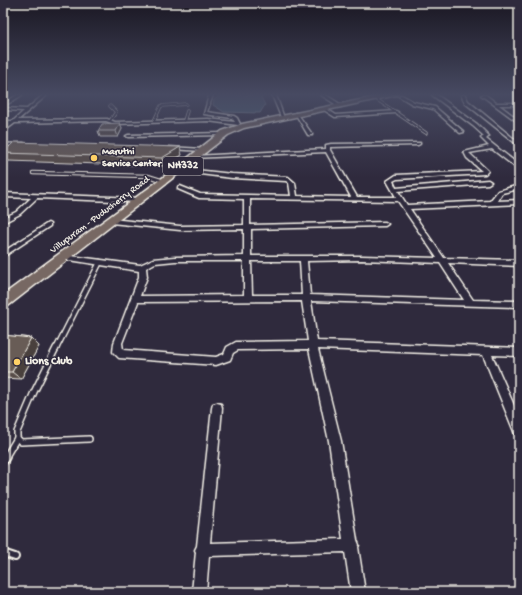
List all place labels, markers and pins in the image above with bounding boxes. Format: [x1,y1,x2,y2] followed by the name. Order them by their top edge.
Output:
[102,146,162,170] place label: Maruthi Service Center
[89,153,99,163] marker: Maruthi Service Center
[25,355,73,369] place label: Lions Club
[12,357,22,367] marker: Lions Club

